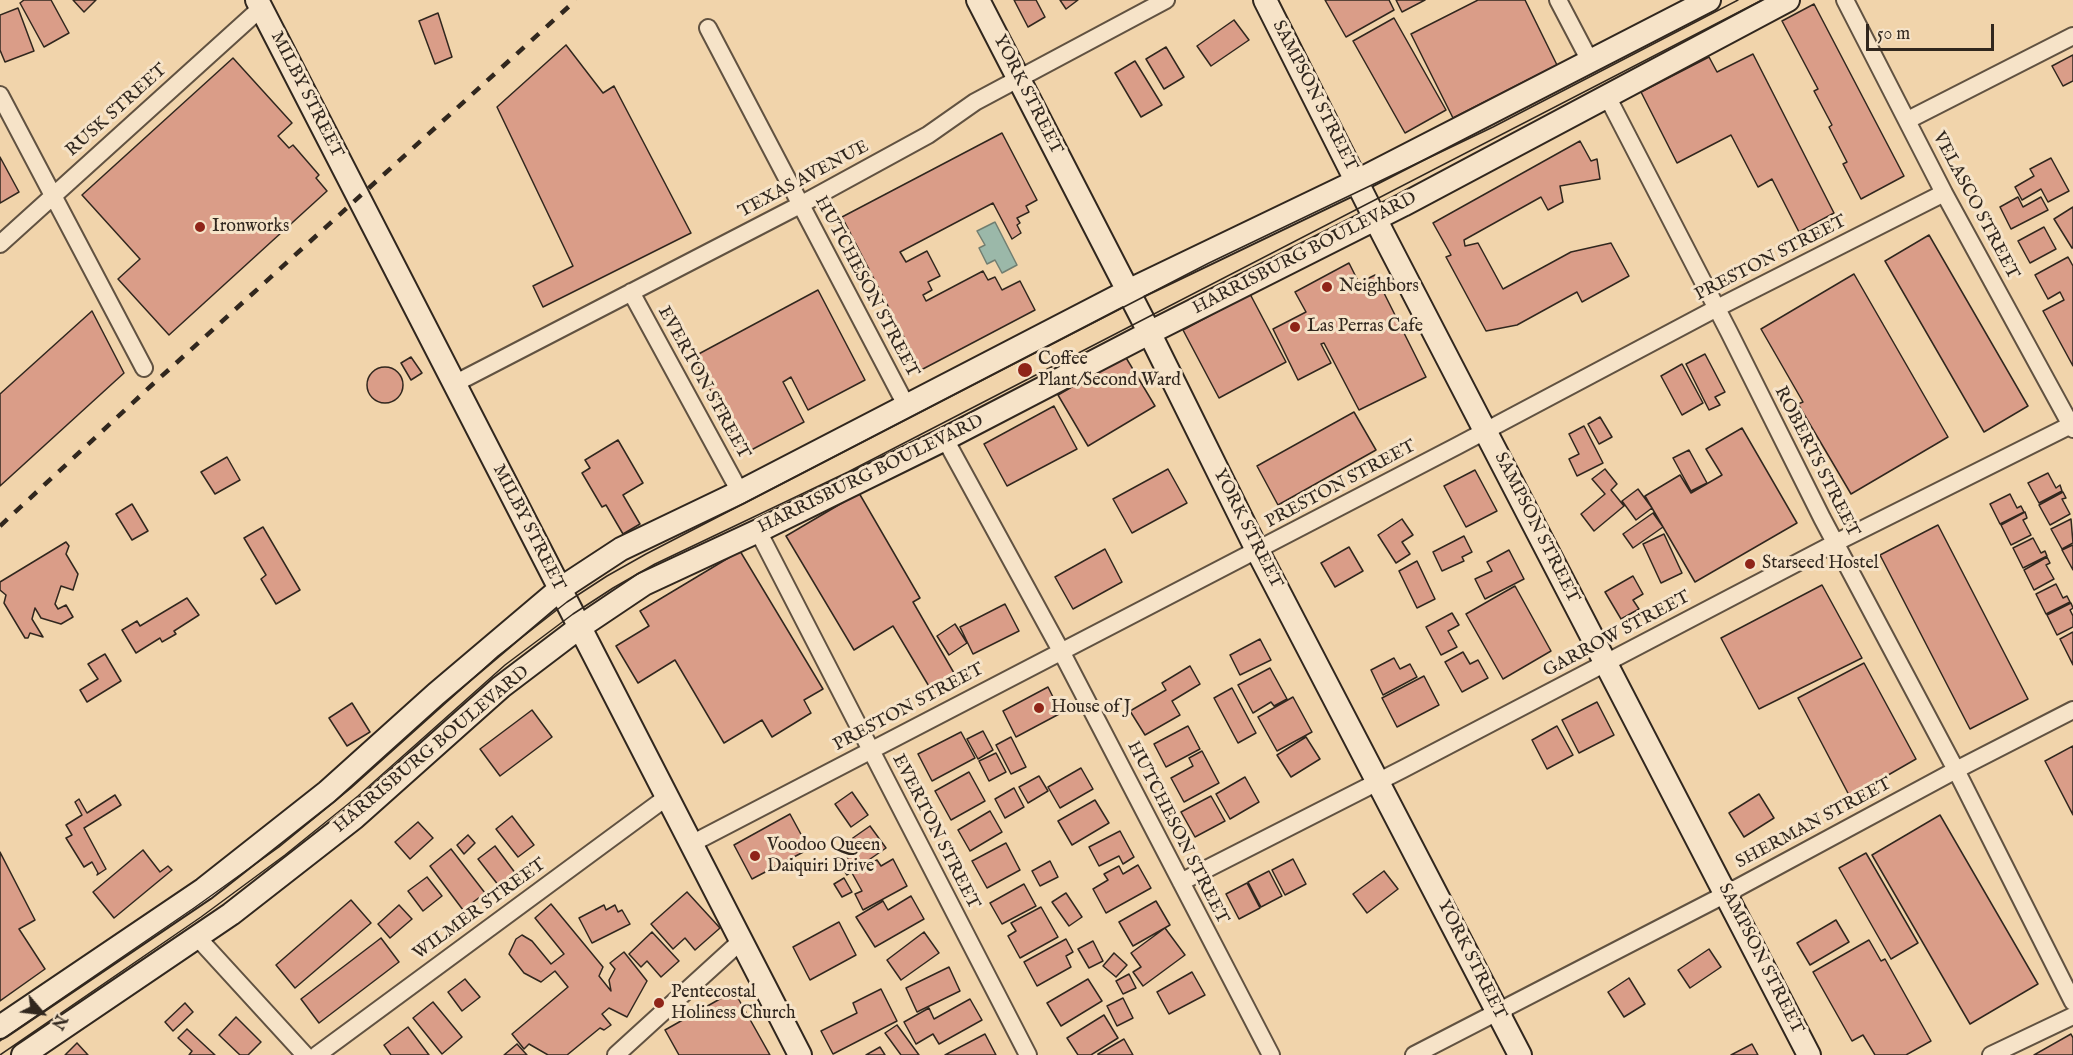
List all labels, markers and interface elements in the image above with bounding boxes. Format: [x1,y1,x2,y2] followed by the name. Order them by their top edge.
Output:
[1869,12,1996,50] scale bar
[1267,17,1361,175] street label: SAMPSON STREET
[1877,23,1910,46] text: 50 m
[265,28,347,162] street label: MILBY STREET
[988,32,1066,158] street label: YORK STREET
[62,60,172,162] street label: RUSK STREET
[1927,128,2023,284] street label: VELASCO STREET
[735,137,873,223] street label: TEXAS AVENUE
[1189,188,1421,320] street label: HARRISBURG BOULEVARD
[809,193,923,381] street label: HUTCHESON STREET
[1692,211,1850,307] street label: PRESTON STREET
[212,216,289,238] place label: Ironworks
[193,220,207,234] marker: Ironworks
[1339,276,1419,298] place label: Neighbors
[1320,280,1334,294] marker: Neighbors
[652,303,754,463] street label: EVERTON STREET
[1307,316,1423,338] place label: Las Perras Cafe
[1288,320,1302,334] marker: Las Perras Cafe
[1038,349,1181,392] place label: Coffee Plant/Second Ward
[1016,361,1034,379] marker: Coffee Plant/Second Ward
[1769,383,1863,541] street label: ROBERTS STREET
[755,411,987,539] street label: HARRISBURG BOULEVARD
[1262,436,1420,534] street label: PRESTON STREET
[1489,449,1583,607] street label: SAMPSON STREET
[487,461,569,595] street label: MILBY STREET
[1208,466,1286,592] street label: YORK STREET
[1762,553,1879,575] place label: Starseed Hostel
[1743,557,1757,571] marker: Starseed Hostel
[1540,587,1694,683] street label: GARROW STREET
[830,659,988,757] street label: PRESTON STREET
[330,662,534,838] street label: HARRISBURG BOULEVARD
[1051,697,1131,719] place label: House of J
[1032,701,1046,715] marker: House of J
[1121,738,1233,928] street label: HUTCHESON STREET
[887,751,983,913] street label: EVERTON STREET
[1732,774,1896,874] street label: SHERMAN STREET
[767,835,880,878] place label: Voodoo Queen Daiquiri Drive
[748,849,762,863] marker: Voodoo Queen Daiquiri Drive
[409,855,551,965] street label: WILMER STREET
[1713,880,1807,1038] street label: SAMPSON STREET
[1432,897,1510,1023] street label: YORK STREET
[671,982,796,1024] place label: Pentecostal Holiness Church
[12,983,72,1043] north arrow
[652,996,666,1010] marker: Pentecostal Holiness Church
[46,1011,70,1032] text: N

